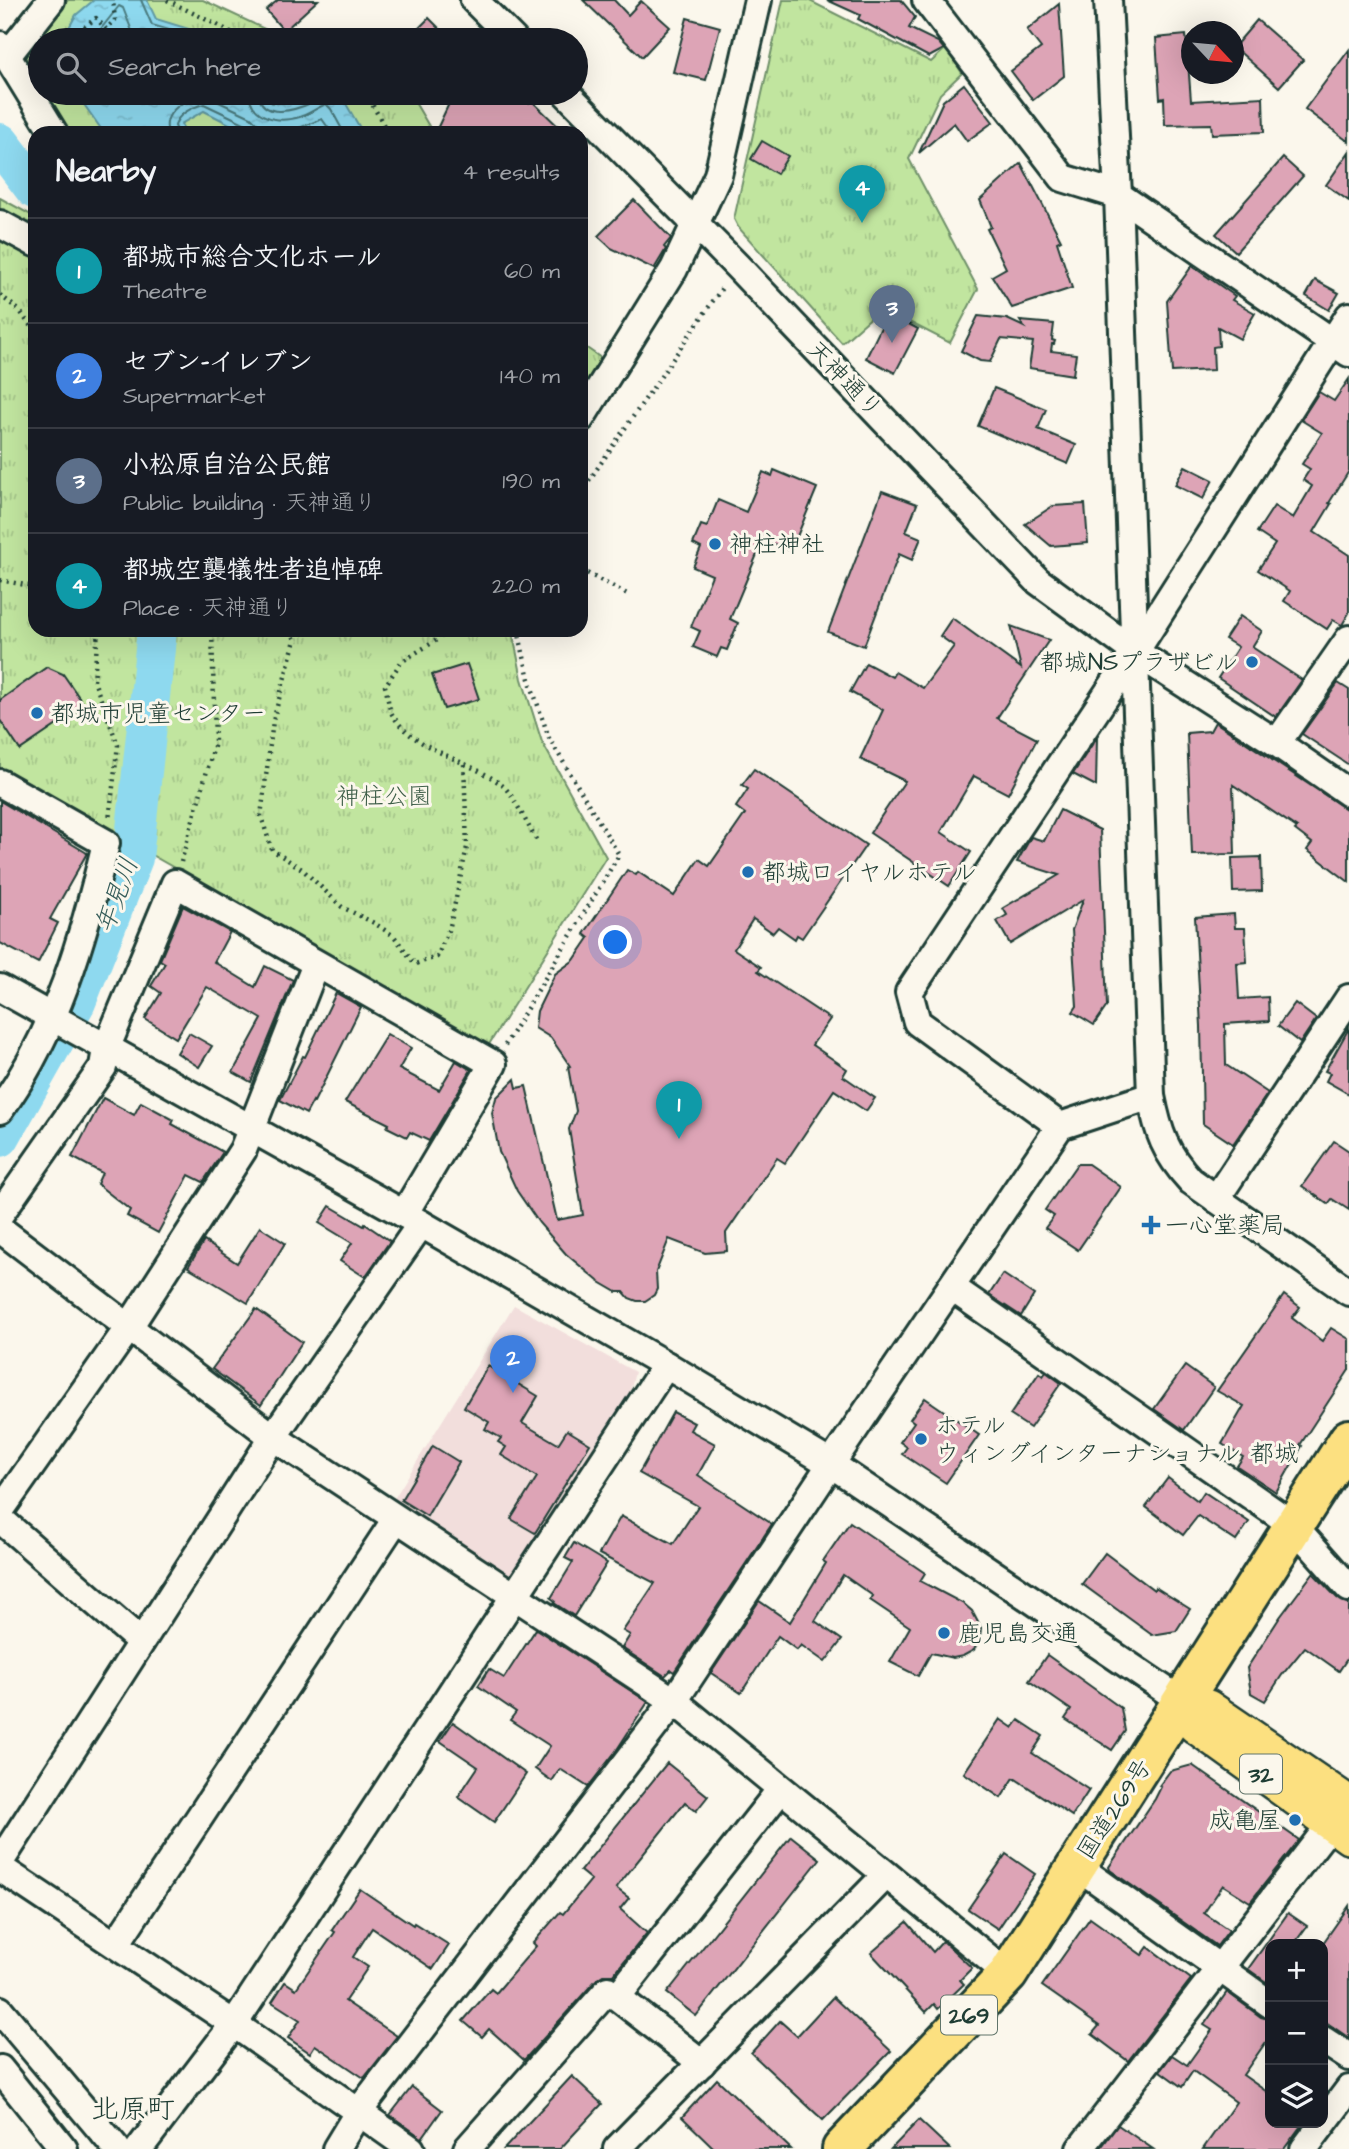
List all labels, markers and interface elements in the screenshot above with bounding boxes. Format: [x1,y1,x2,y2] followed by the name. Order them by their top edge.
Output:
[1181,21,1244,84] north arrow
[28,28,588,105] search box
[52,48,90,86] icon: search
[108,49,261,85] text: Search here
[56,151,156,193] text: Nearby
[462,156,560,188] text: 4 results
[839,165,885,223] pin: 4
[123,239,382,275] text: 都城市総合文化ホール
[78,255,80,287] text: 1
[504,255,560,287] text: 60 m
[123,275,207,307] text: Theatre
[869,285,915,343] pin: 3
[799,333,890,426] street label: 天神通り
[123,344,313,380] text: セブン-イレブン
[72,360,86,392] text: 2
[500,360,560,392] text: 140 m
[123,380,266,412] text: Supermarket
[123,447,331,483] text: 小松原自治公民館
[73,465,85,497] text: 3
[502,465,560,497] text: 190 m
[123,487,377,519] text: Public building · 天神通り
[729,528,825,562] place label: 神柱神社
[707,536,723,552] marker: 神柱神社
[123,552,383,588] text: 都城空襲犠牲者追悼碑
[71,570,87,602] text: 4
[492,570,560,602] text: 220 m
[123,592,294,624] text: Place · 天神通り
[1040,646,1238,680] place label: 都城NSプラザビル
[1244,654,1260,670] marker: 都城NSプラザビル
[51,697,266,731] place label: 都城市児童センター
[29,705,45,721] marker: 都城市児童センター
[336,780,432,814] park label: 神柱公園
[87,853,147,938] water label: 年見川
[762,856,977,890] place label: 都城ロイヤルホテル
[740,864,756,880] marker: 都城ロイヤルホテル
[598,925,632,959] your location
[656,1081,702,1139] pin: 1
[1165,1209,1285,1243] place label: 一心堂薬局
[1143,1217,1159,1233] marker: 一心堂薬局
[490,1335,536,1393] pin: 2
[935,1409,1298,1471] place label: ホテル ウィングインターナショナル 都城
[913,1431,929,1447] marker: ホテル ウィングインターナショナル 都城
[958,1617,1078,1651] place label: 鹿児島交通
[936,1625,952,1641] marker: 鹿児島交通
[1069,1752,1160,1867] street label: 国道269号
[1240,1754,1282,1794] road number: 32
[1209,1804,1281,1838] place label: 成亀屋
[1287,1812,1303,1828] marker: 成亀屋
[1265,1939,1328,2128] map controls
[1265,1939,1328,2002] button: +
[941,1996,997,2034] road number: 269
[1265,2002,1328,2065] button: −
[1265,2065,1328,2128] button: layers
[91,2090,175,2129] district label: 北原町

